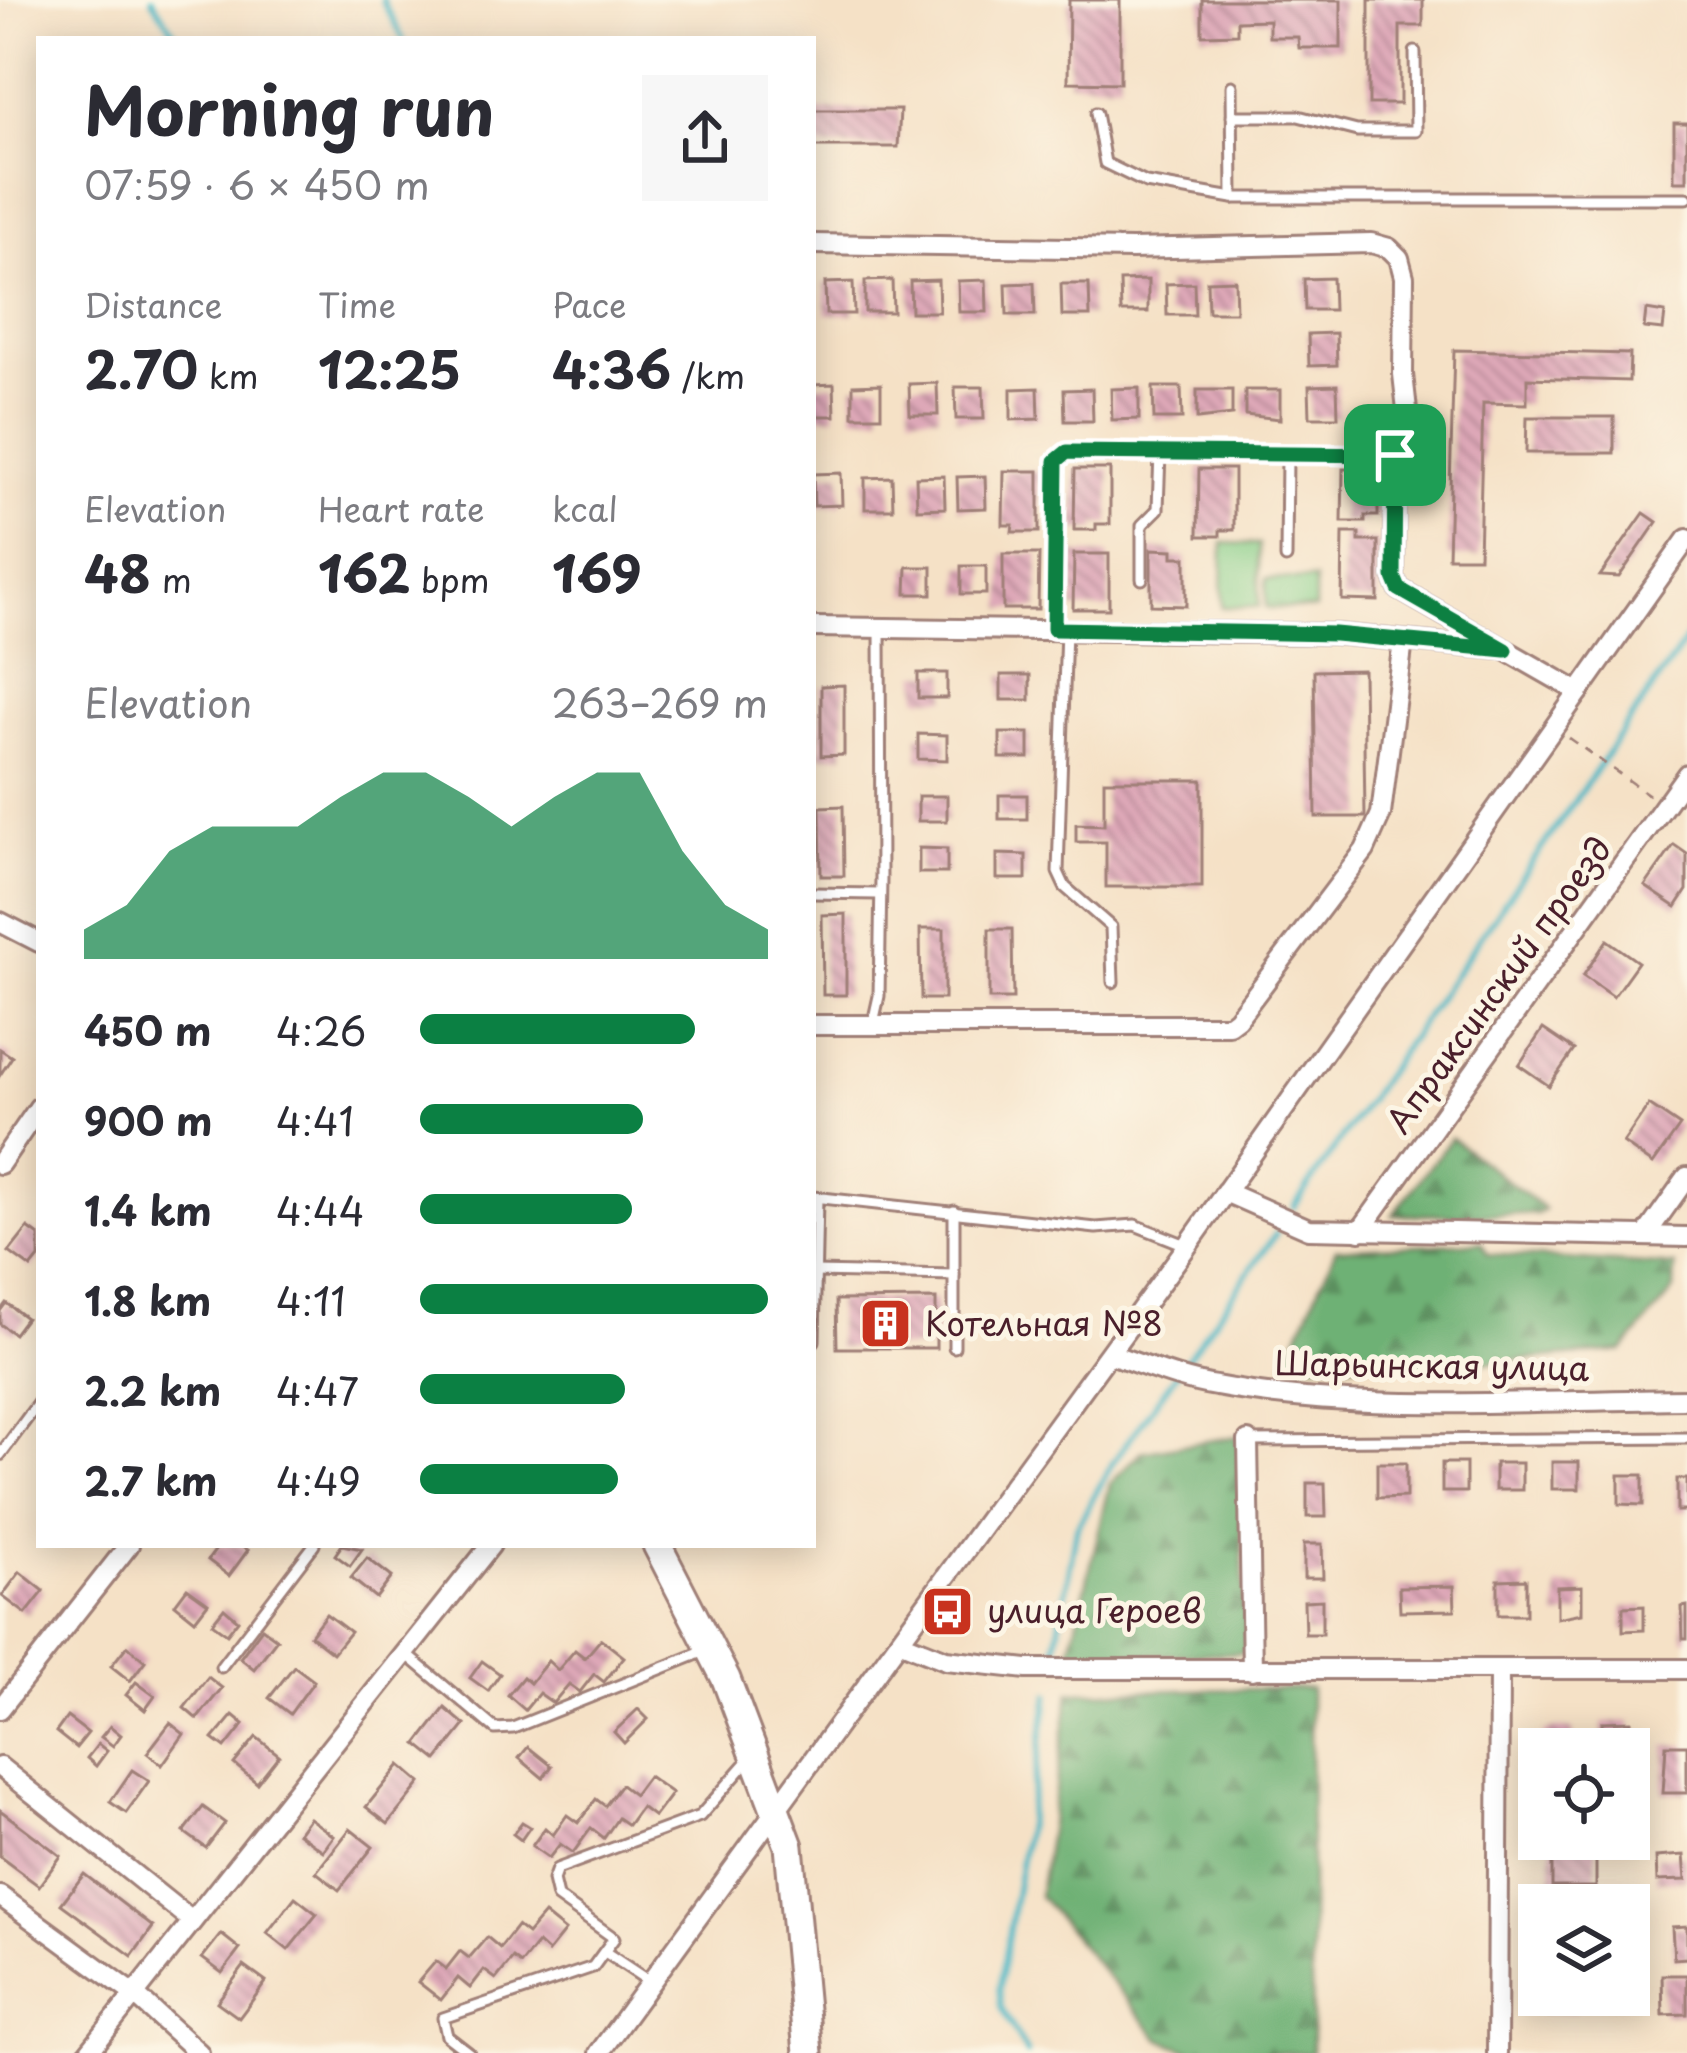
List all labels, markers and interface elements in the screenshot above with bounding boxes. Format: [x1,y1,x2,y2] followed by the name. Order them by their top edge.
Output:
[84,59,494,158] text: Morning run
[642,75,768,201] button: share
[84,154,430,213] text: 07:59 · 6 × 450 m
[84,279,222,329] text: Distance
[318,279,396,329] text: Time
[552,279,626,329] text: Pace
[84,329,198,406] text: 2.70
[318,329,461,406] text: 12:25
[552,329,671,406] text: 4:36
[198,350,258,400] text: km
[671,350,745,400] text: /km
[1344,404,1446,506] pin
[1362,422,1428,488] icon: arrive
[84,483,226,533] text: Elevation
[318,483,485,533] text: Heart rate
[552,483,618,533] text: kcal
[84,533,151,610] text: 48
[318,533,410,610] text: 162
[552,533,642,610] text: 169
[151,554,192,604] text: m
[410,554,490,604] text: bpm
[84,672,252,731] text: Elevation
[551,672,768,731] text: 263–269 m
[1373,825,1622,1142] street label: Апраксинский проезд
[84,1000,211,1059] text: 450 m
[276,1000,366,1059] text: 4:26
[84,1090,213,1149] text: 900 m
[276,1090,354,1149] text: 4:41
[84,1180,212,1239] text: 1.4 km
[276,1180,365,1239] text: 4:44
[84,1270,211,1329] text: 1.8 km
[276,1270,346,1329] text: 4:11
[858,1296,914,1352] building icon: Котельная №8
[925,1297,1163,1347] place label: Котельная №8
[1274,1336,1590,1392] street label: Шарьинская улица
[84,1360,221,1419] text: 2.2 km
[276,1360,359,1419] text: 4:47
[84,1450,217,1509] text: 2.7 km
[276,1450,361,1509] text: 4:49
[920,1583,976,1639] bus stop icon: улица Героев
[987,1584,1202,1634] place label: улица Героев
[1518,1728,1650,2016] map controls
[1518,1728,1650,1860] button: locate
[1518,1884,1650,2016] button: layers

